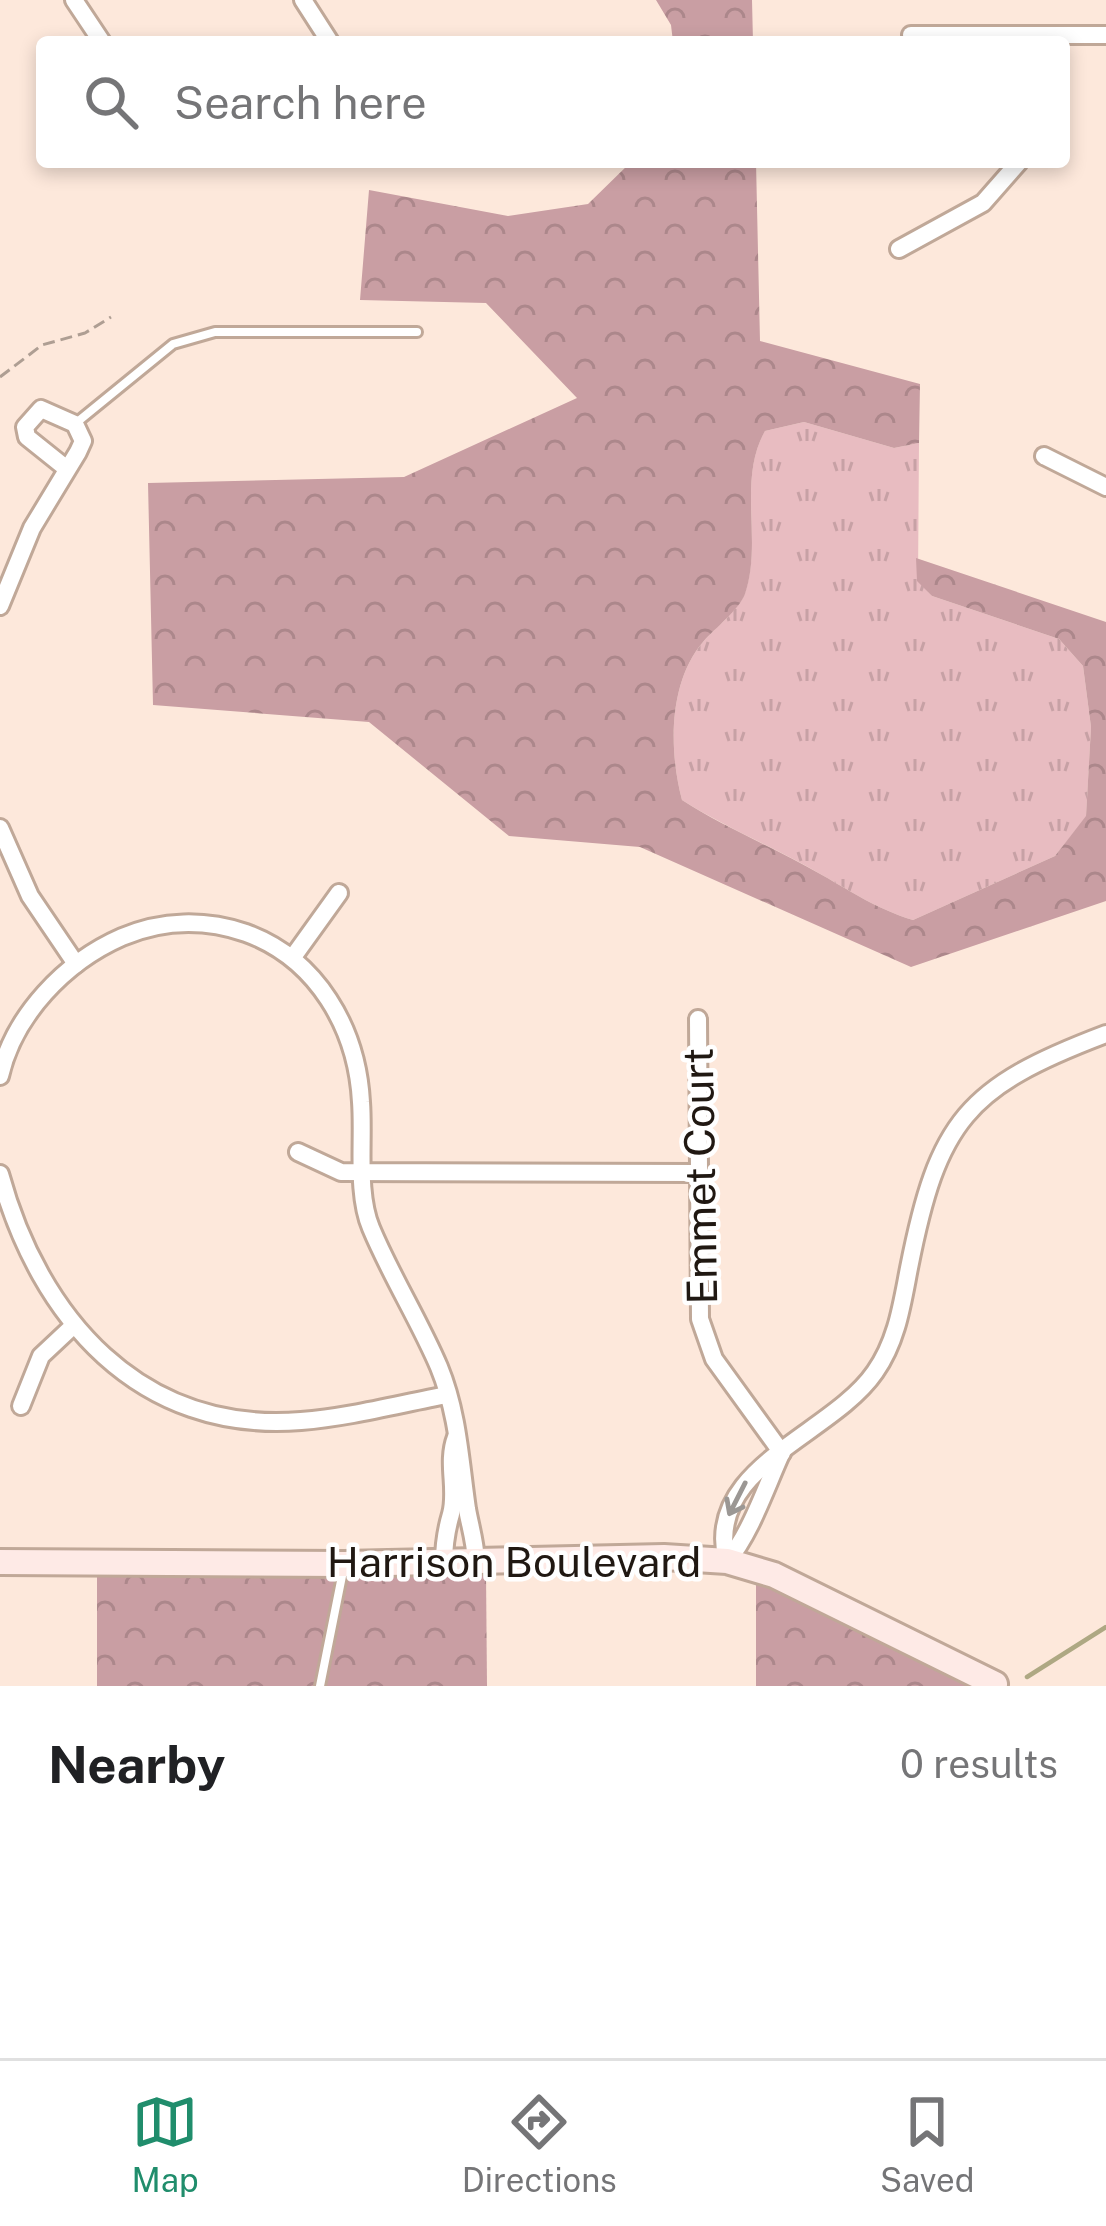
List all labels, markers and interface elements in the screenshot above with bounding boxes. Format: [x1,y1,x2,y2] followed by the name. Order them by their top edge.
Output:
[36,36,1070,168] search box
[78,69,144,135] icon: search
[174,76,427,129] text: Search here
[673,1047,726,1305] street label: Emmet Court
[725,1481,748,1517] one-way arrow
[327,1537,701,1586] street label: Harrison Boulevard
[48,1735,225,1794] text: Nearby
[900,1741,1058,1787] text: 0 results
[132,2089,199,2199] tab: Map
[462,2089,617,2199] tab: Directions
[880,2089,974,2199] tab: Saved

